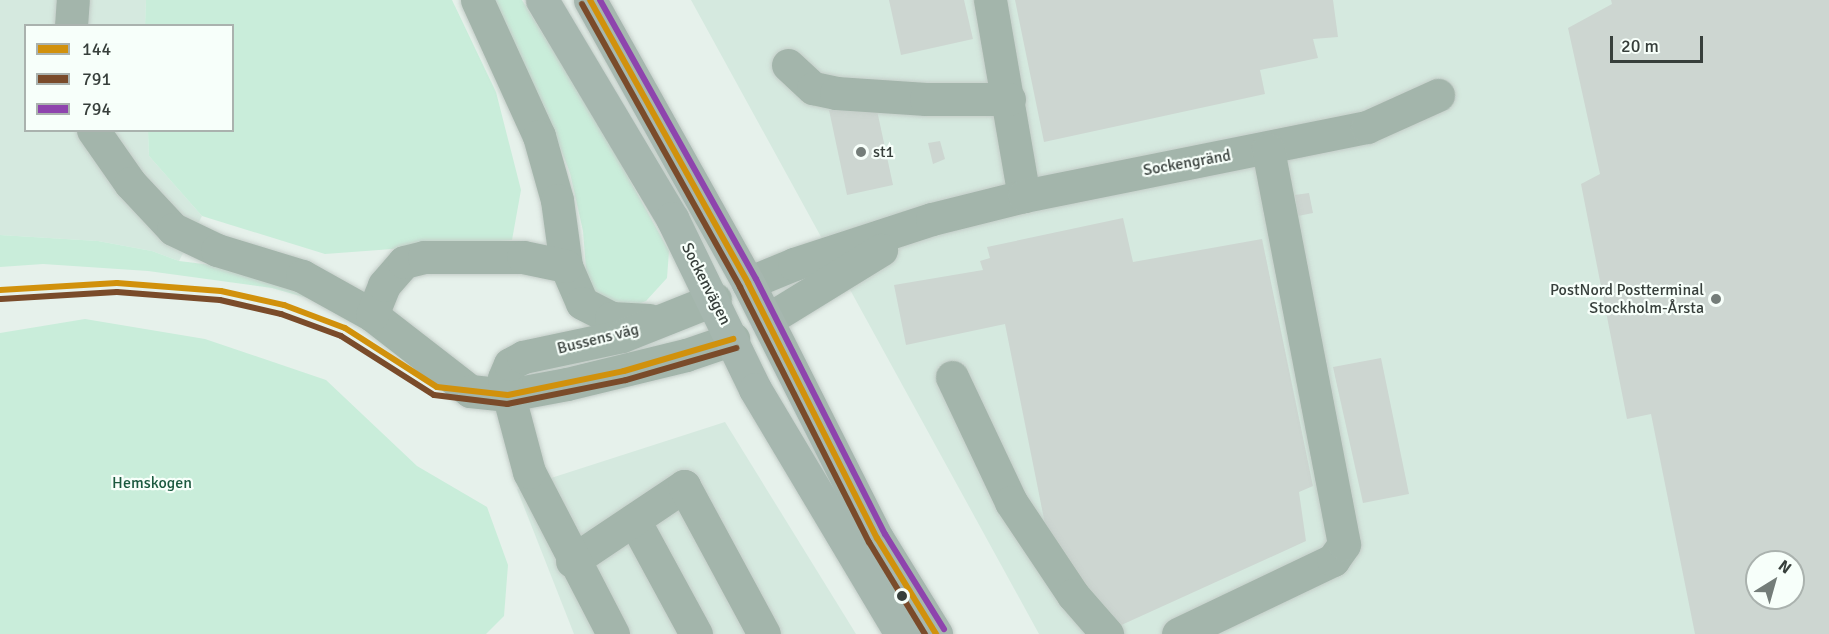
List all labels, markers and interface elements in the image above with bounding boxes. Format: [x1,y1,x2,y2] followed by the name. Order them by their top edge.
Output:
[24,24,234,132] legend
[1613,24,1706,62] scale bar
[1621,35,1659,57] text: 20 m
[82,38,111,60] text: 144
[82,68,111,90] text: 791
[82,98,111,120] text: 794
[873,142,894,162] place label: st1
[854,145,868,159] marker: st1
[1142,146,1232,180] street label: Sockengränd
[677,240,735,328] street label: Sockenvägen
[1550,280,1704,318] place label: PostNord Postterminal Stockholm-Årsta
[1709,292,1723,306] marker: PostNord Postterminal Stockholm-Årsta
[555,320,641,358] street label: Bussens väg
[112,473,192,493] park label: Hemskogen
[1745,550,1805,610] north arrow
[1774,556,1795,579] text: N
[896,590,908,602] unlabelled marker

